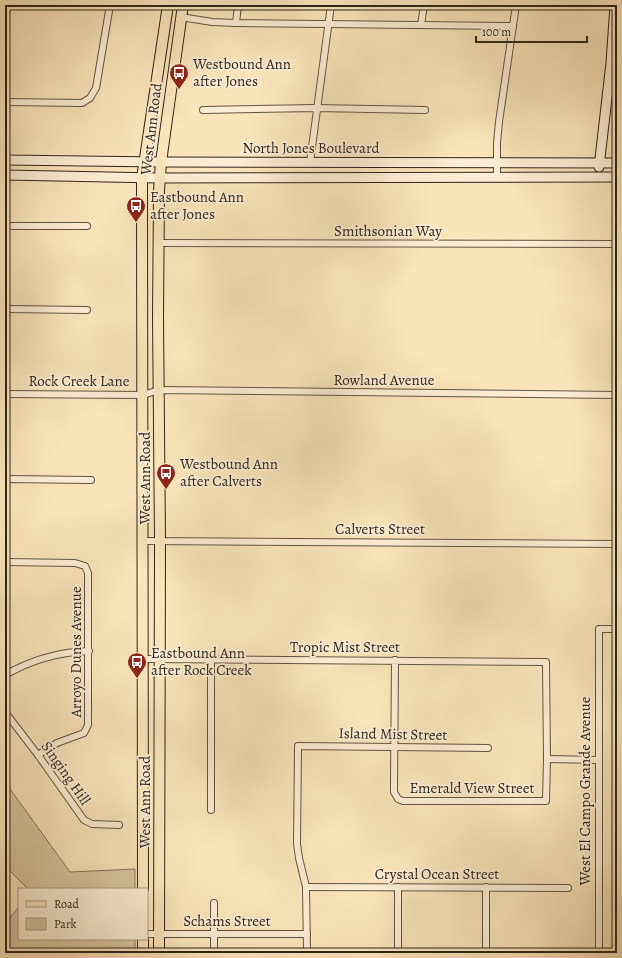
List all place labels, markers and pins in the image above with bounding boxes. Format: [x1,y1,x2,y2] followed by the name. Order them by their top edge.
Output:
[192,54,291,91] place label: Westbound Ann after Jones
[168,62,190,90] bus stop icon: Westbound Ann after Jones
[150,187,244,224] place label: Eastbound Ann after Jones
[125,195,147,223] bus stop icon: Eastbound Ann after Jones
[179,454,278,491] place label: Westbound Ann after Calverts
[155,462,177,490] bus stop icon: Westbound Ann after Calverts
[151,643,252,680] place label: Eastbound Ann after Rock Creek
[126,651,148,679] bus stop icon: Eastbound Ann after Rock Creek

